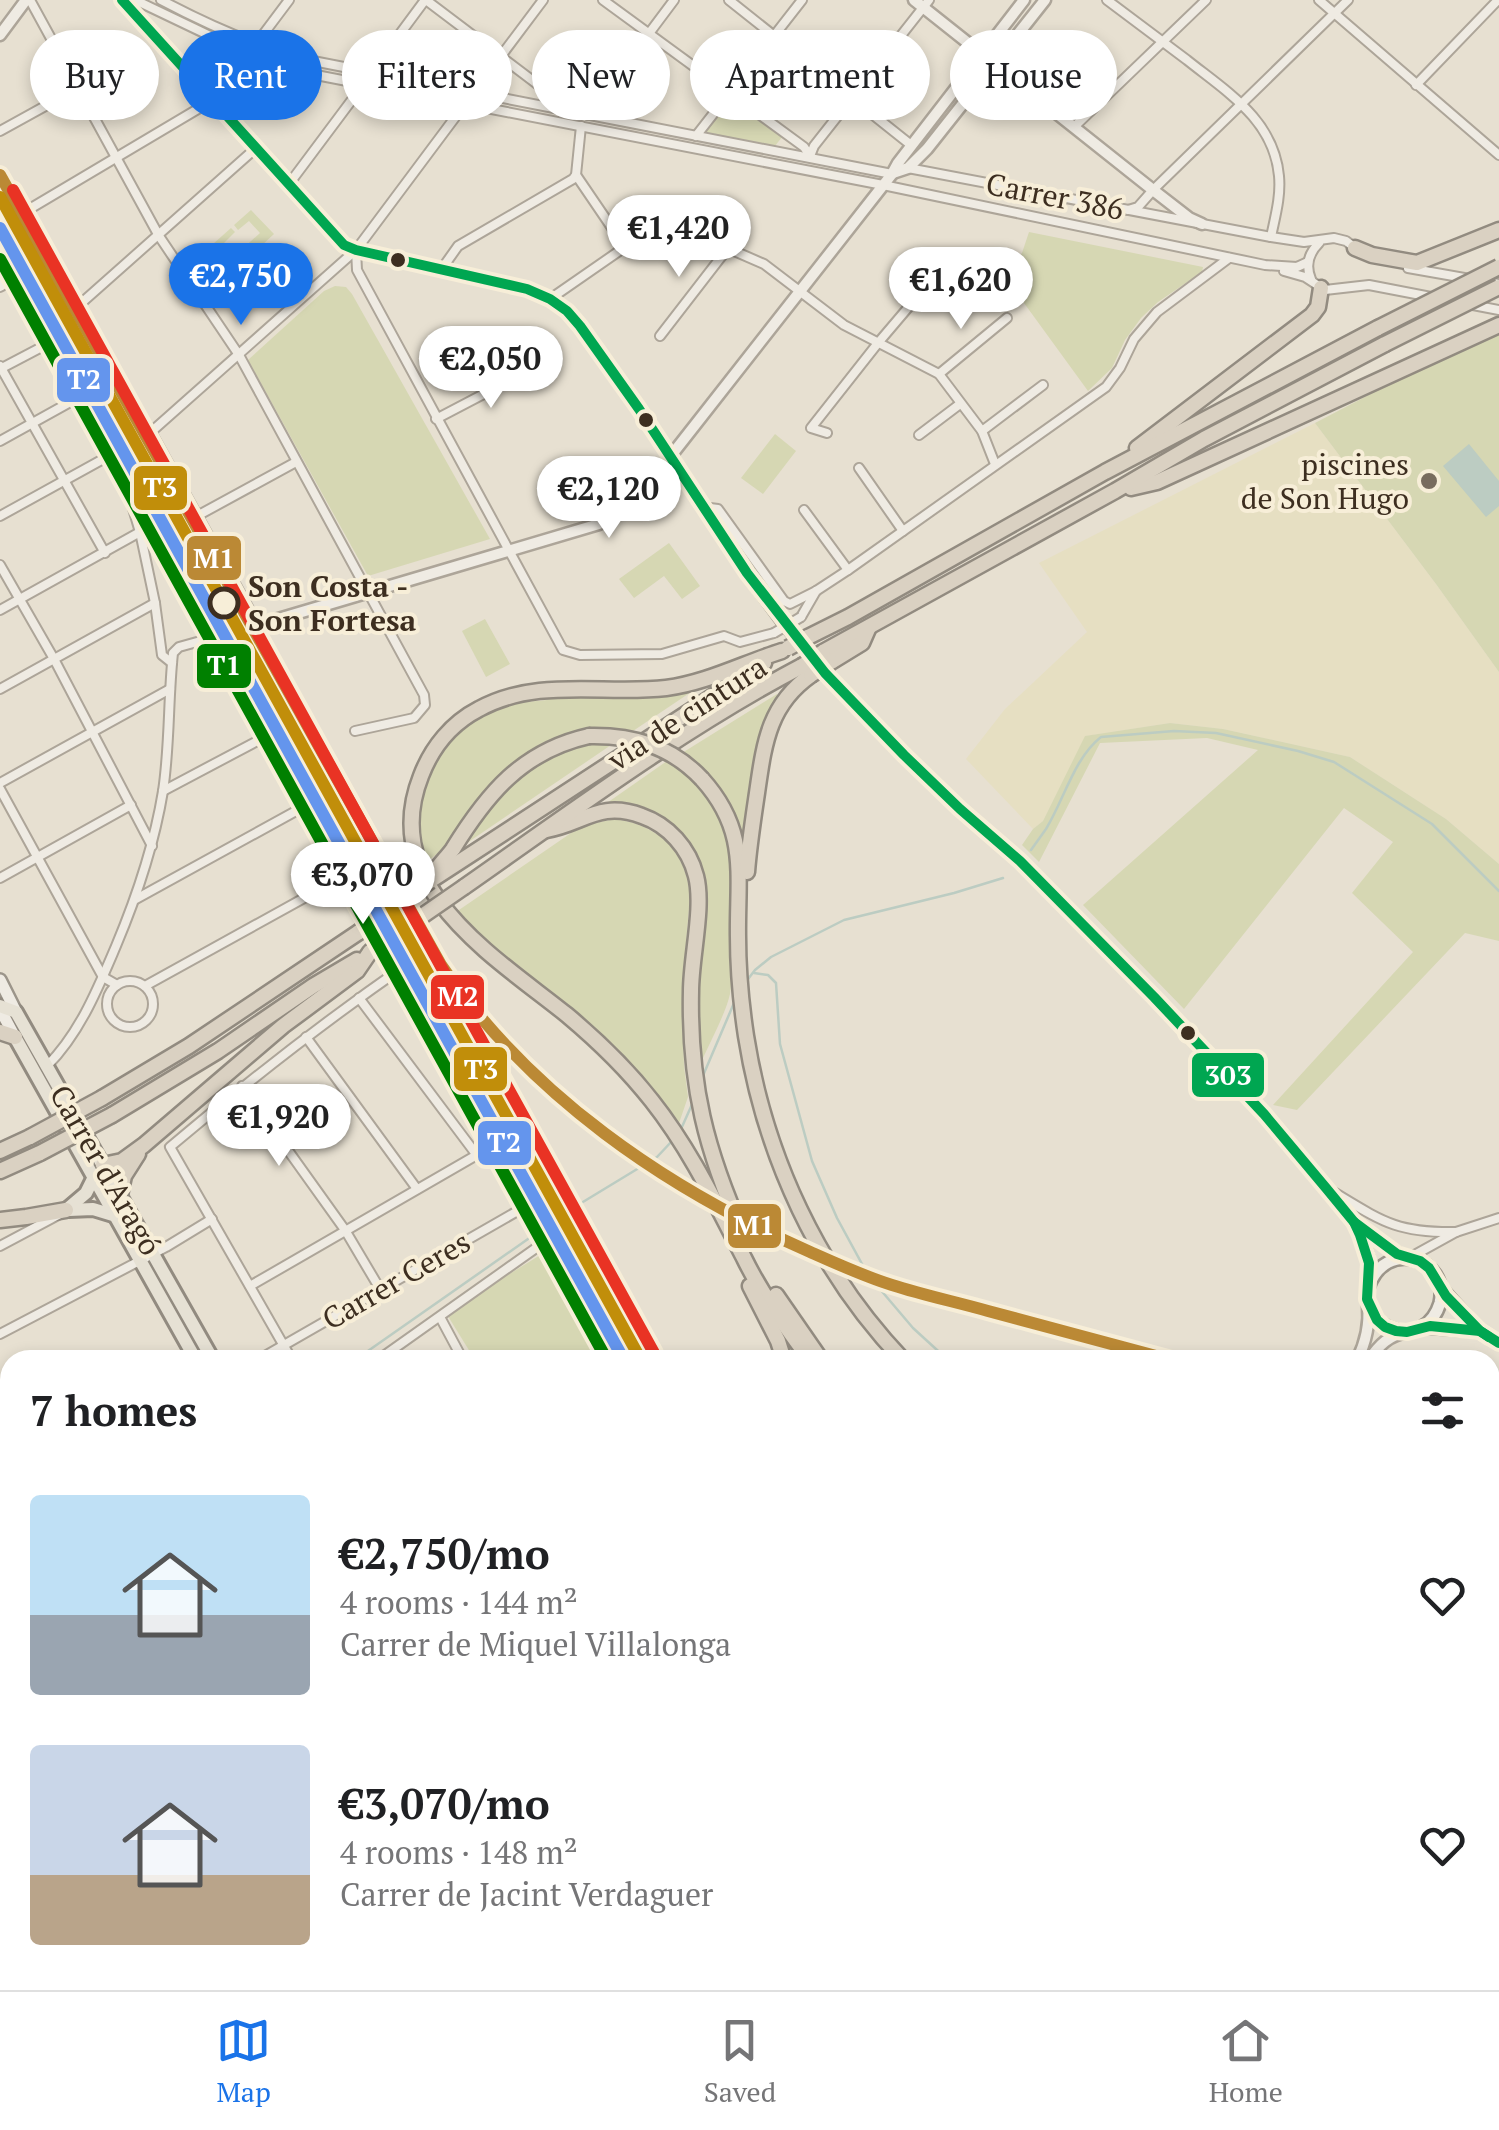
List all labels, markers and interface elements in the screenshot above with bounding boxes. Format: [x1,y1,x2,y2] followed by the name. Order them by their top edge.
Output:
[30,30,159,120] chip: Buy
[179,30,322,120] chip: Rent
[342,30,512,120] chip: Filters
[532,30,670,120] chip: New
[690,30,930,120] chip: Apartment
[950,30,1117,120] chip: House
[983,163,1127,229] street label: Carrer 386
[598,195,760,280] pin: €1,420
[629,206,729,248] text: €1,420
[160,243,322,328] pin: €2,750
[880,247,1042,332] pin: €1,620
[388,250,408,270] unlabelled marker
[191,254,291,296] text: €2,750
[911,258,1011,300] text: €1,620
[410,326,572,411] pin: €2,050
[441,337,541,379] text: €2,050
[55,356,112,404] line badge: T2
[67,360,101,397] text: T2
[636,410,656,430] unlabelled marker
[1241,444,1409,518] place label: piscines de Son Hugo
[528,456,690,541] pin: €2,120
[132,464,189,512] line badge: T3
[559,467,659,509] text: €2,120
[143,468,177,505] text: T3
[1418,470,1440,492] marker: piscines de Son Hugo
[185,534,243,582] line badge: M1
[193,539,235,576] text: M1
[248,566,417,640] place label: Son Costa - Son Fortesa
[209,588,239,618] marker: Son Costa - Son Fortesa
[195,642,253,690] line badge: T1
[207,646,241,683] text: T1
[599,647,774,780] street label: via de cintura
[282,842,444,927] pin: €3,070
[313,853,413,895] text: €3,070
[429,973,486,1021] line badge: M2
[437,977,479,1014] text: M2
[1178,1023,1198,1043] unlabelled marker
[452,1045,509,1093] line badge: T3
[464,1050,498,1087] text: T3
[1190,1051,1266,1099] line badge: 303
[1204,1056,1252,1093] text: 303
[41,1078,171,1262] street label: Carrer d'Aragó
[198,1084,360,1169] pin: €1,920
[229,1095,329,1137] text: €1,920
[476,1119,533,1167] line badge: T2
[487,1123,521,1160] text: T2
[726,1202,783,1250] line badge: M1
[733,1206,775,1243] text: M1
[315,1222,477,1338] street label: Carrer Ceres
[30,1382,197,1438] text: 7 homes
[1415,1383,1470,1438] icon: filters
[340,1525,550,1581] text: €2,750/mo
[110,1535,230,1655] icon: home
[1415,1568,1470,1623] icon: heart
[340,1581,578,1623] text: 4 rooms · 144 m²
[340,1623,731,1665] text: Carrer de Miquel Villalonga
[340,1775,550,1831] text: €3,070/mo
[110,1785,230,1905] icon: home
[1415,1818,1470,1873] icon: heart
[340,1831,578,1873] text: 4 rooms · 148 m²
[340,1873,713,1915] text: Carrer de Jacint Verdaguer
[216,2013,271,2110] tab: Map
[704,2013,776,2110] tab: Saved
[1209,2013,1283,2110] tab: Home

